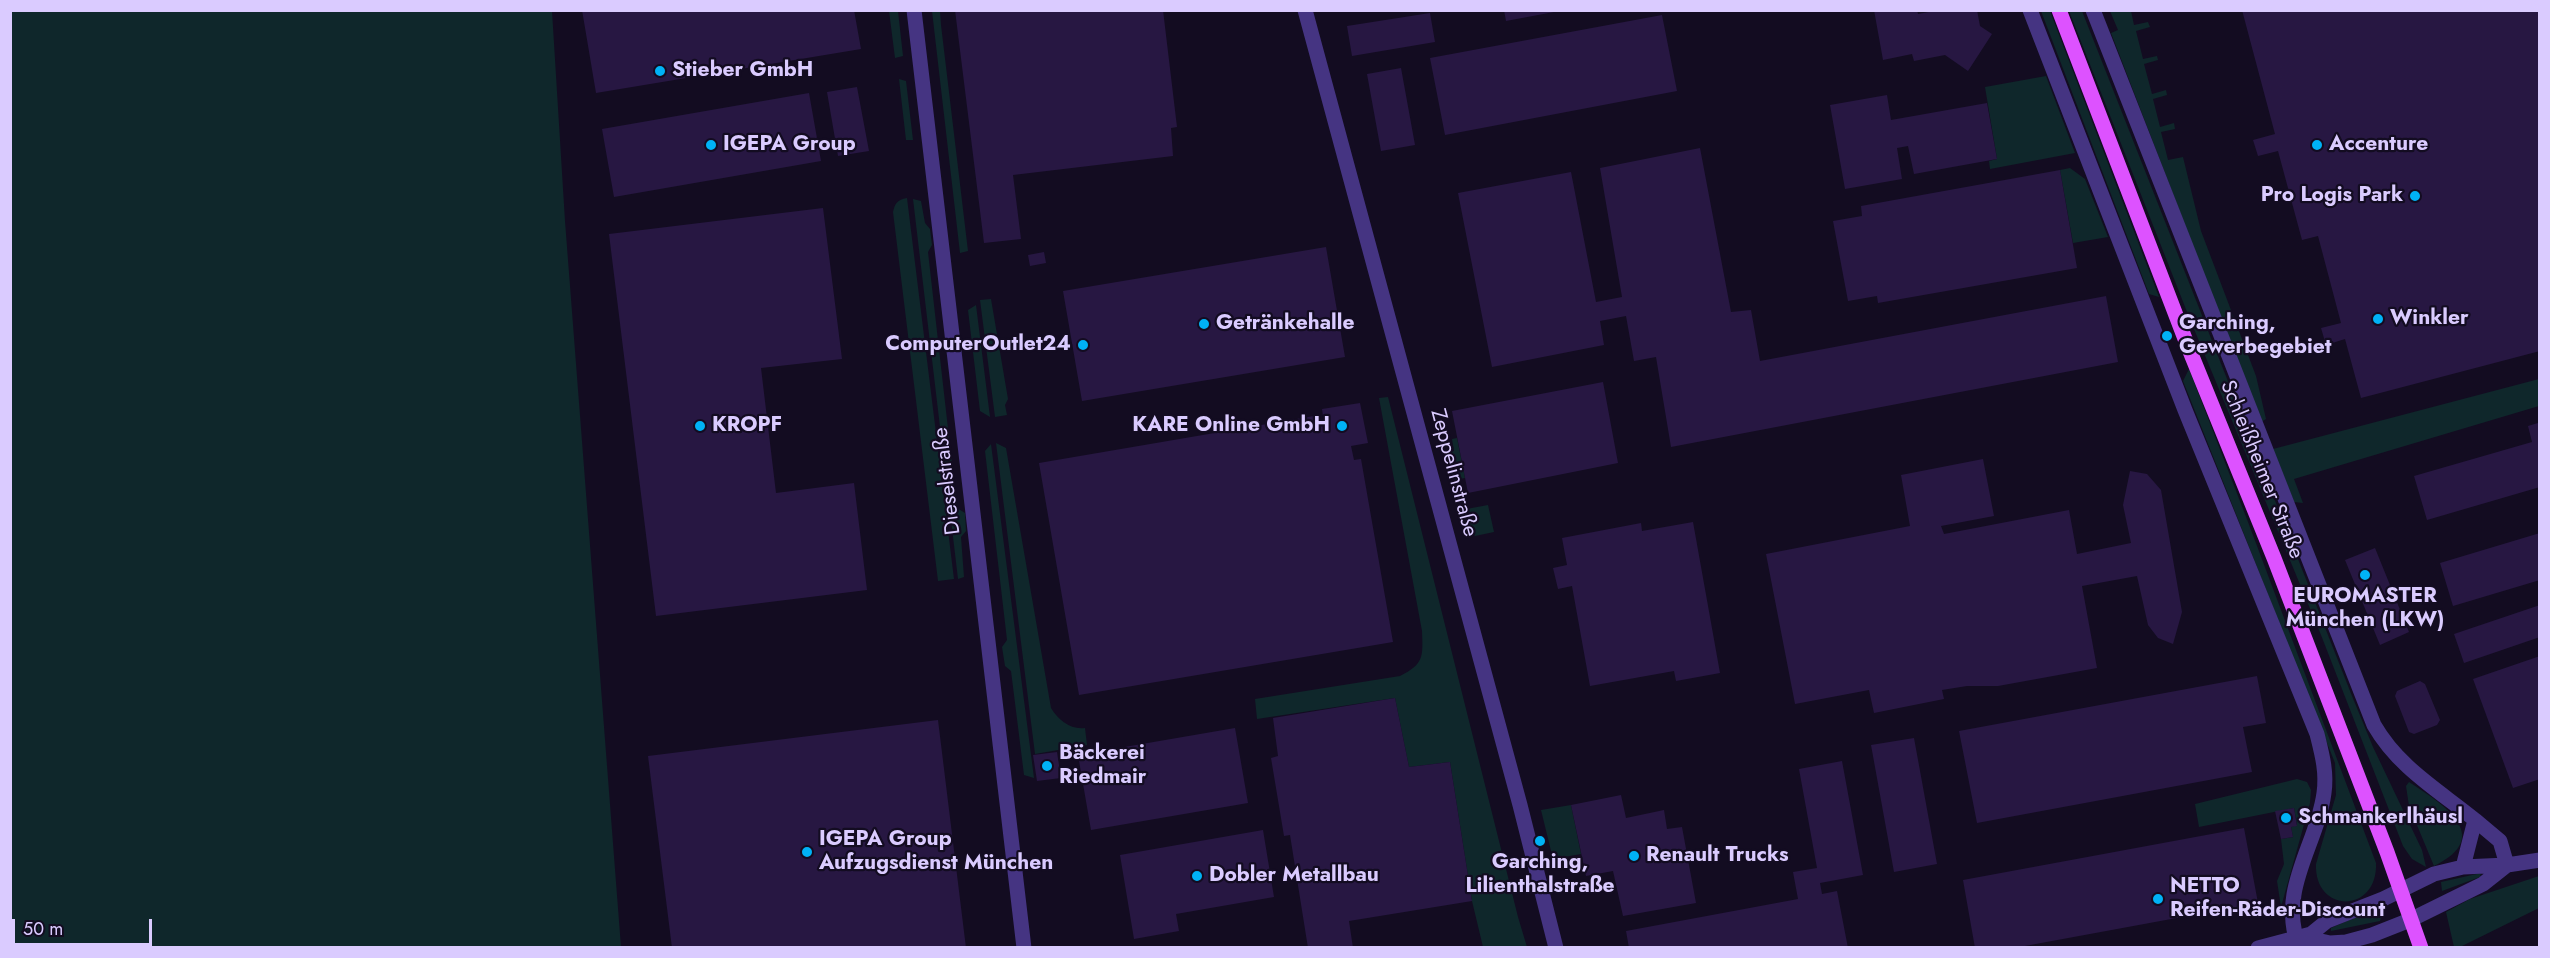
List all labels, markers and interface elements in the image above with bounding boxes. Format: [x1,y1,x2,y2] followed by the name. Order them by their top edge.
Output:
[672,58,813,84] place label: Stieber GmbH
[653,64,667,78] marker: Stieber GmbH
[723,132,856,158] place label: IGEPA Group
[2329,132,2428,158] place label: Accenture
[704,138,718,152] marker: IGEPA Group
[2310,138,2324,152] marker: Accenture
[2261,183,2403,209] place label: Pro Logis Park
[2408,189,2422,203] marker: Pro Logis Park
[2390,306,2469,332] place label: Winkler
[1216,311,1354,337] place label: Getränkehalle
[2179,311,2331,361] place label: Garching, Gewerbegebiet
[2371,312,2385,326] marker: Winkler
[1197,317,1211,331] marker: Getränkehalle
[2160,329,2174,343] marker: Garching, Gewerbegebiet
[885,332,1071,358] place label: ComputerOutlet24
[1076,338,1090,352] marker: ComputerOutlet24
[2214,377,2308,563] street label: Schleißheimer Straße
[1424,406,1482,540] street label: Zeppelinstraße
[712,413,782,439] place label: KROPF
[1132,413,1330,439] place label: KARE Online GmbH
[693,419,707,433] marker: KROPF
[1335,419,1349,433] marker: KARE Online GmbH
[929,426,967,536] street label: Dieselstraße
[2358,568,2372,582] marker: EUROMASTER München (LKW)
[2286,584,2444,634] place label: EUROMASTER München (LKW)
[1059,741,1146,791] place label: Bäckerei Riedmair
[1040,759,1054,773] marker: Bäckerei Riedmair
[2298,805,2463,831] place label: Schmankerlhäusl
[2279,811,2293,825] marker: Schmankerlhäusl
[819,827,1053,877] place label: IGEPA Group Aufzugsdienst München
[1533,834,1547,848] marker: Garching, Lilienthalstraße
[1646,843,1789,869] place label: Renault Trucks
[800,845,814,859] marker: IGEPA Group Aufzugsdienst München
[1627,849,1641,863] marker: Renault Trucks
[1466,850,1614,900] place label: Garching, Lilienthalstraße
[1209,863,1379,889] place label: Dobler Metallbau
[1190,869,1204,883] marker: Dobler Metallbau
[2170,874,2385,924] place label: NETTO Reifen-Räder-Discount
[2151,892,2165,906] marker: NETTO Reifen-Räder-Discount
[15,907,154,945] scale bar
[23,916,63,942] text: 50 m

